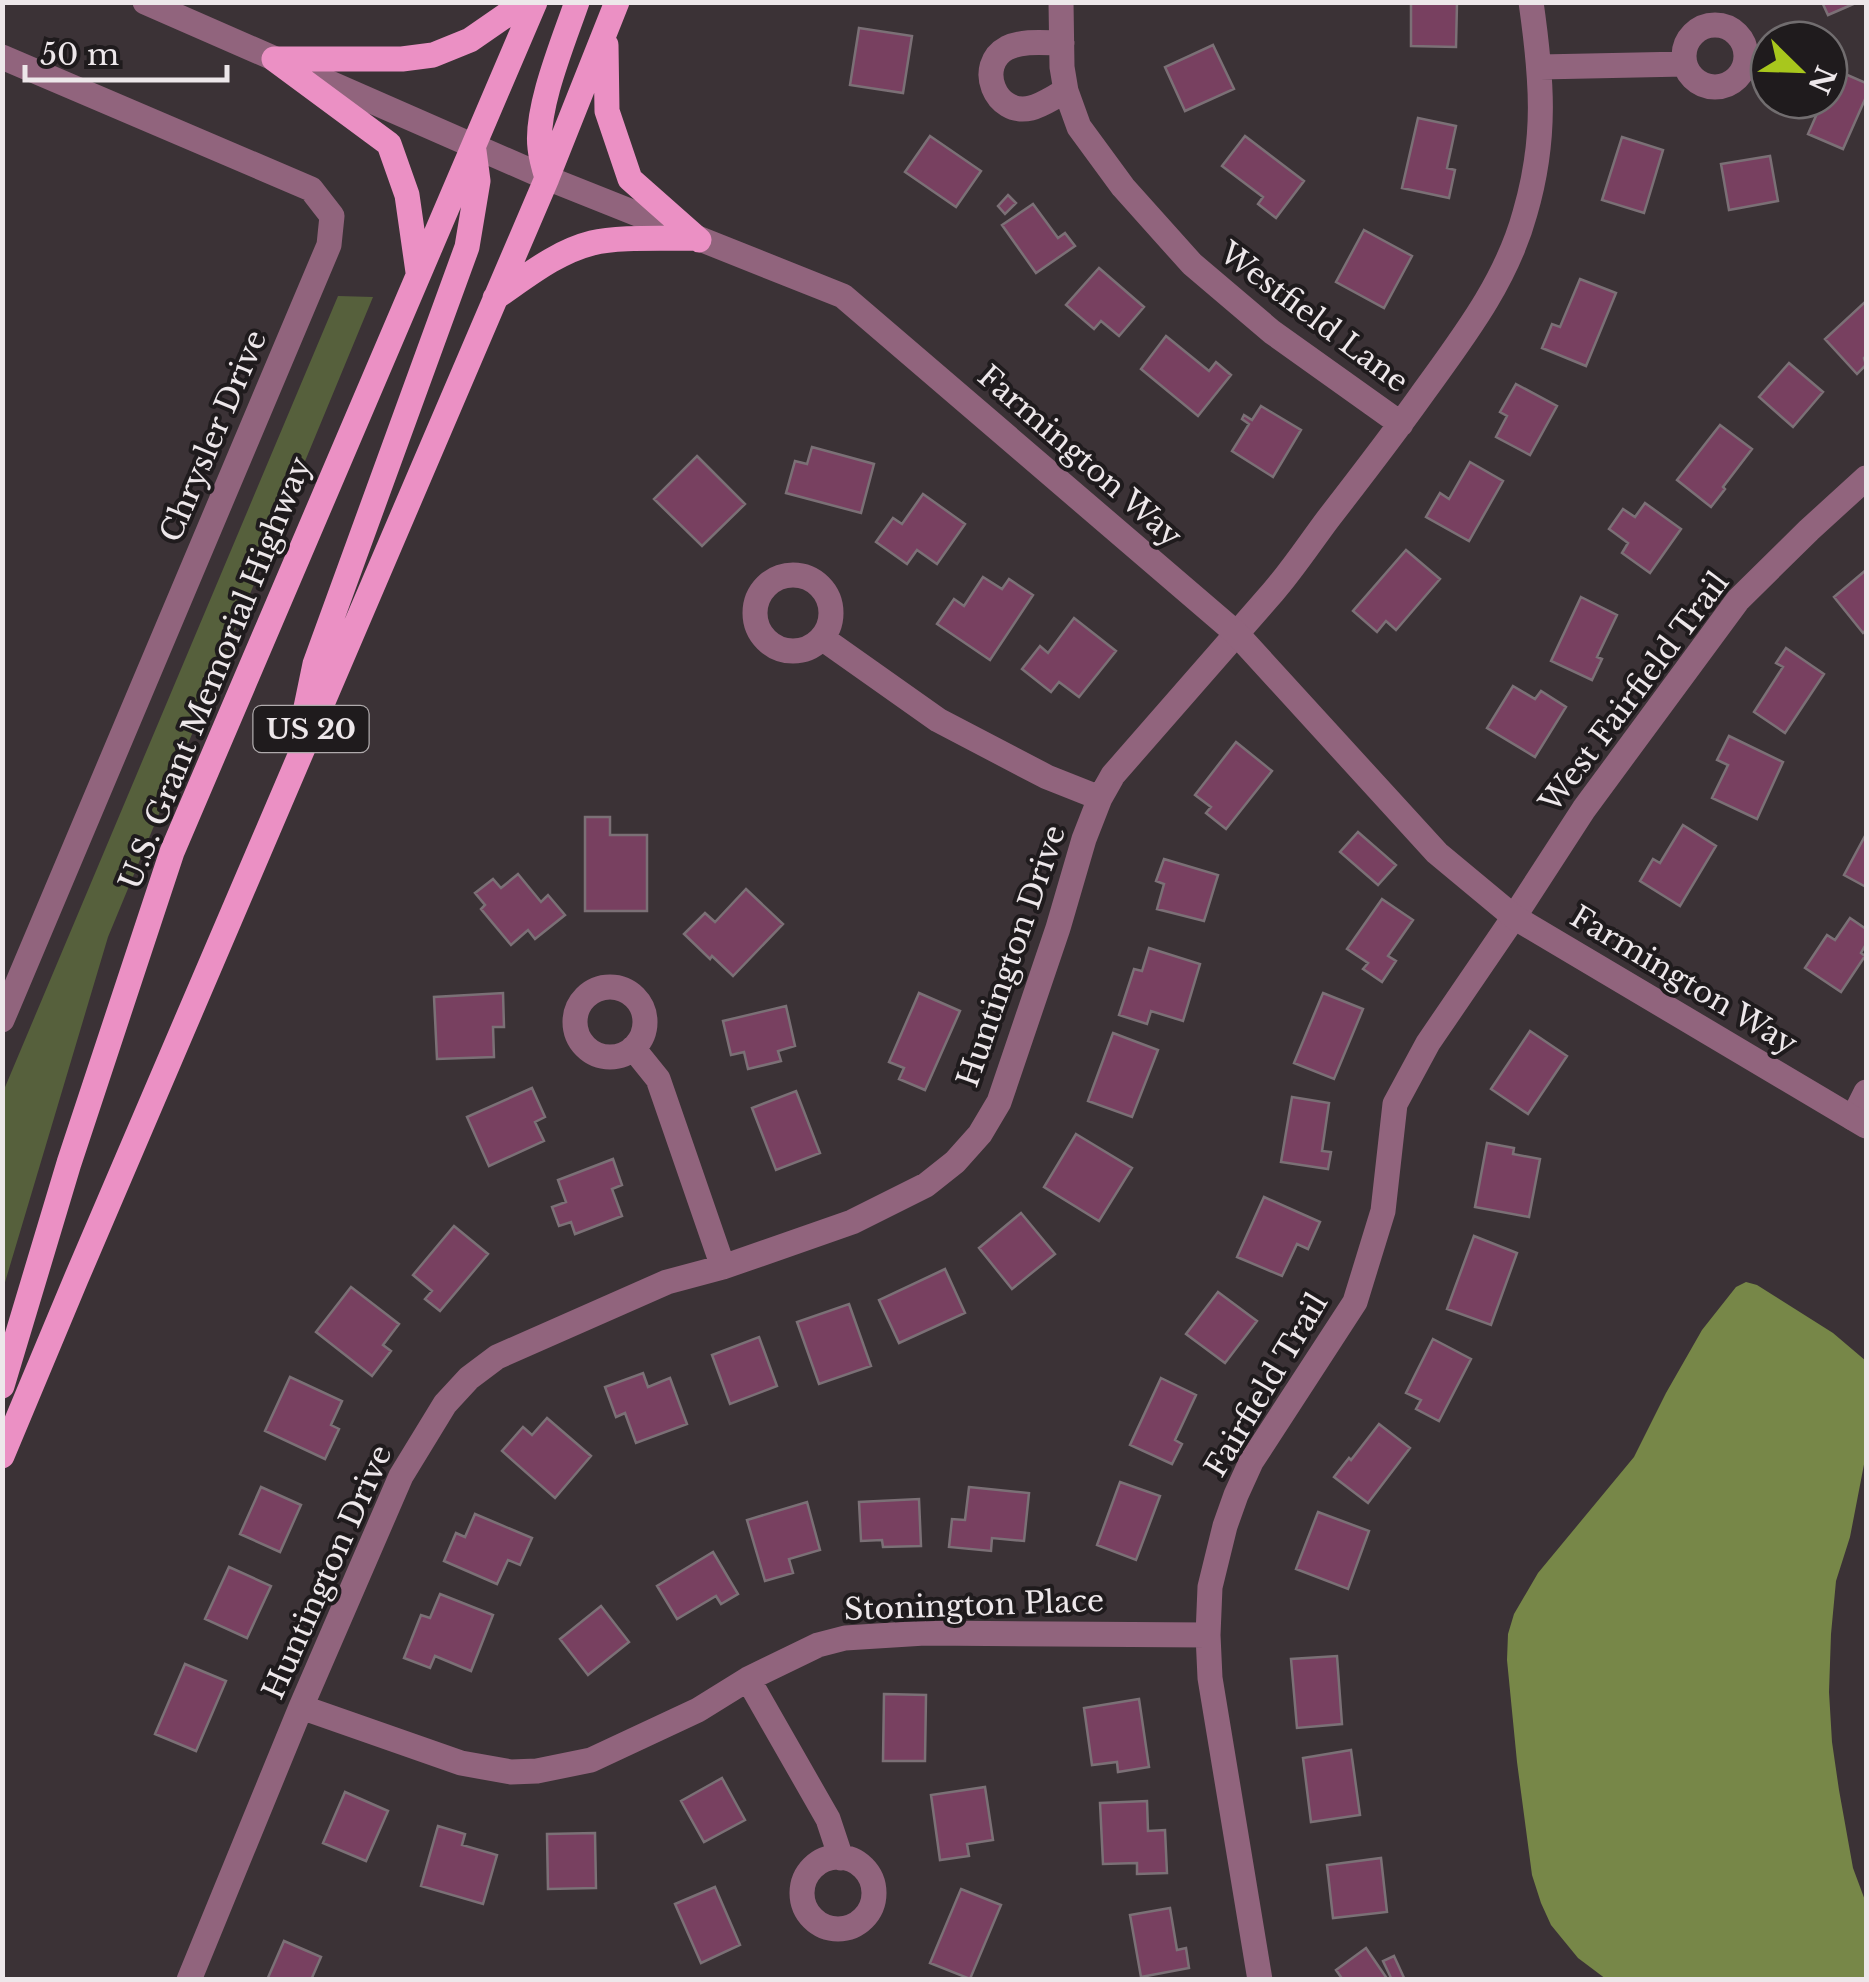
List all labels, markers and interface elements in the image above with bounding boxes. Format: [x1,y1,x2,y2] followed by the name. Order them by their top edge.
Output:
[25,20,228,82] scale bar
[1749,20,1849,120] north arrow
[40,36,119,73] text: 50 m
[1800,61,1843,99] text: N
[1212,233,1416,400] street label: Westfield Lane
[152,325,274,547] street label: Chrysler Drive
[971,357,1189,555] street label: Farmington Way
[111,451,319,895] street label: U.S. Grant Memorial Highway
[1531,565,1736,820] street label: West Fairfield Trail
[254,706,368,752] road number: US 20
[949,820,1073,1092] street label: Huntington Drive
[1564,898,1804,1062] street label: Farmington Way
[1197,1287,1335,1483] street label: Fairfield Trail
[254,1439,400,1705] street label: Huntington Drive
[843,1582,1105,1628] street label: Stonington Place

